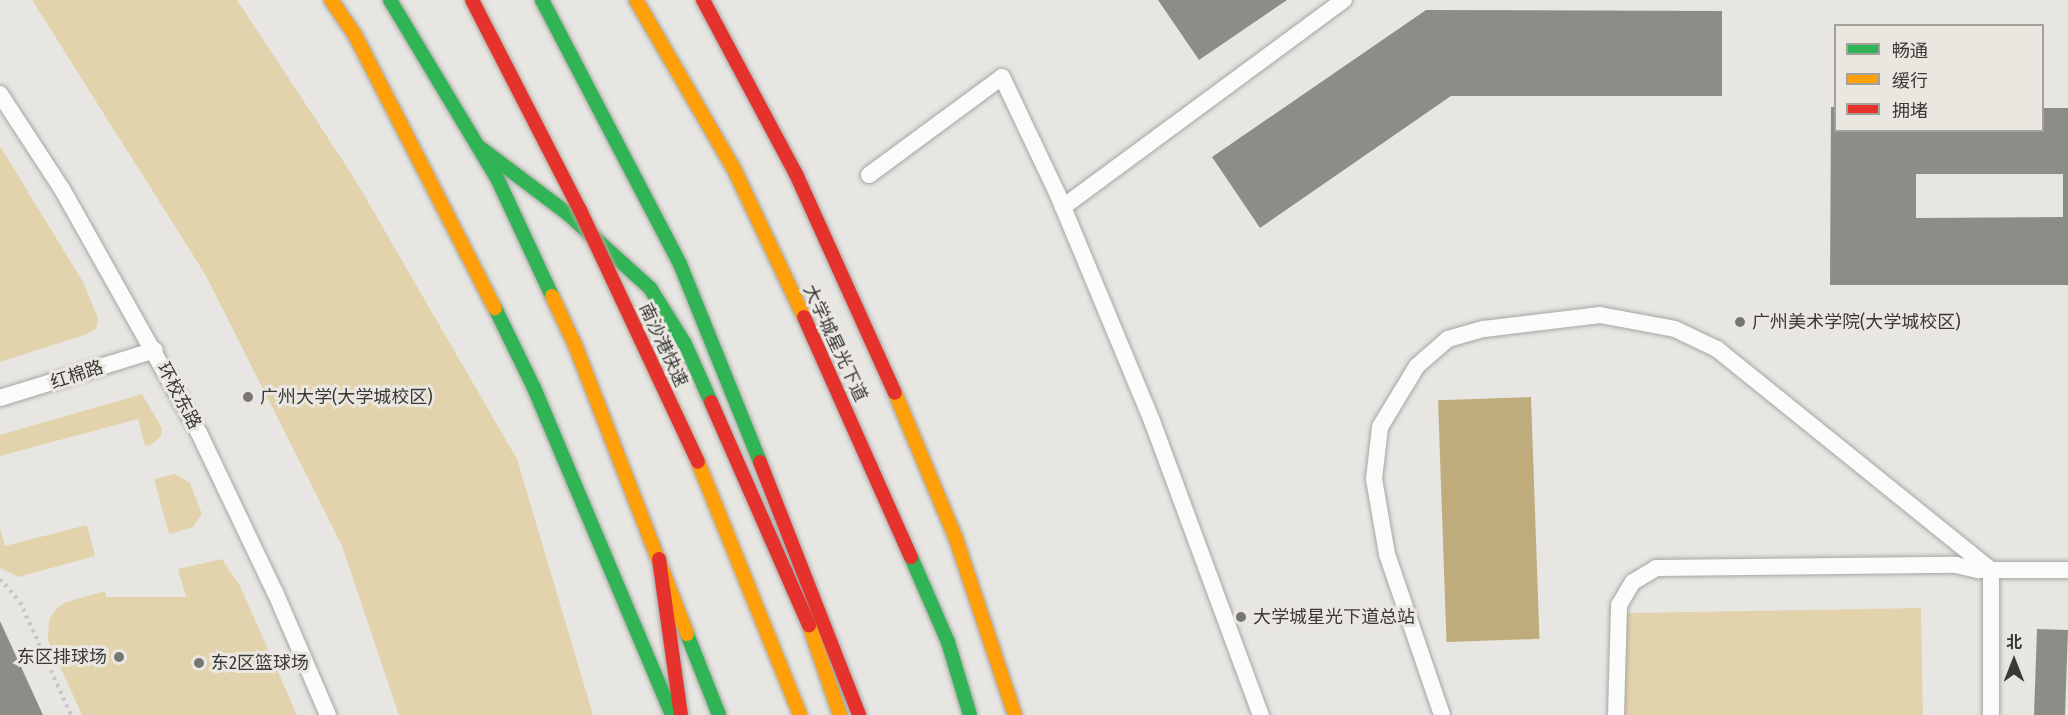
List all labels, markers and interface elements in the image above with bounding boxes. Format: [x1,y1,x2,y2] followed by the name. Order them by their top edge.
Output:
[1834,24,2044,132] legend
[1892,40,1928,62] text: 畅通
[1892,70,1928,92] text: 缓行
[1892,100,1928,122] text: 拥堵
[799,281,871,405] street label: 大学城星光下道
[634,300,692,390] street label: 南沙港快速
[1752,311,1961,333] place label: 广州美术学院(大学城校区)
[1733,315,1747,329] marker: 广州美术学院(大学城校区)
[48,356,106,394] street label: 红棉路
[153,359,205,433] street label: 环校东路
[260,386,433,408] place label: 广州大学(大学城校区)
[241,390,255,404] marker: 广州大学(大学城校区)
[1253,606,1415,628] place label: 大学城星光下道总站
[1234,610,1248,624] marker: 大学城星光下道总站
[1984,631,2044,691] north arrow
[2006,633,2022,652] text: 北
[17,646,107,668] place label: 东区排球场
[112,650,126,664] marker: 东区排球场
[211,652,309,674] place label: 东2区篮球场
[192,656,206,670] marker: 东2区篮球场

